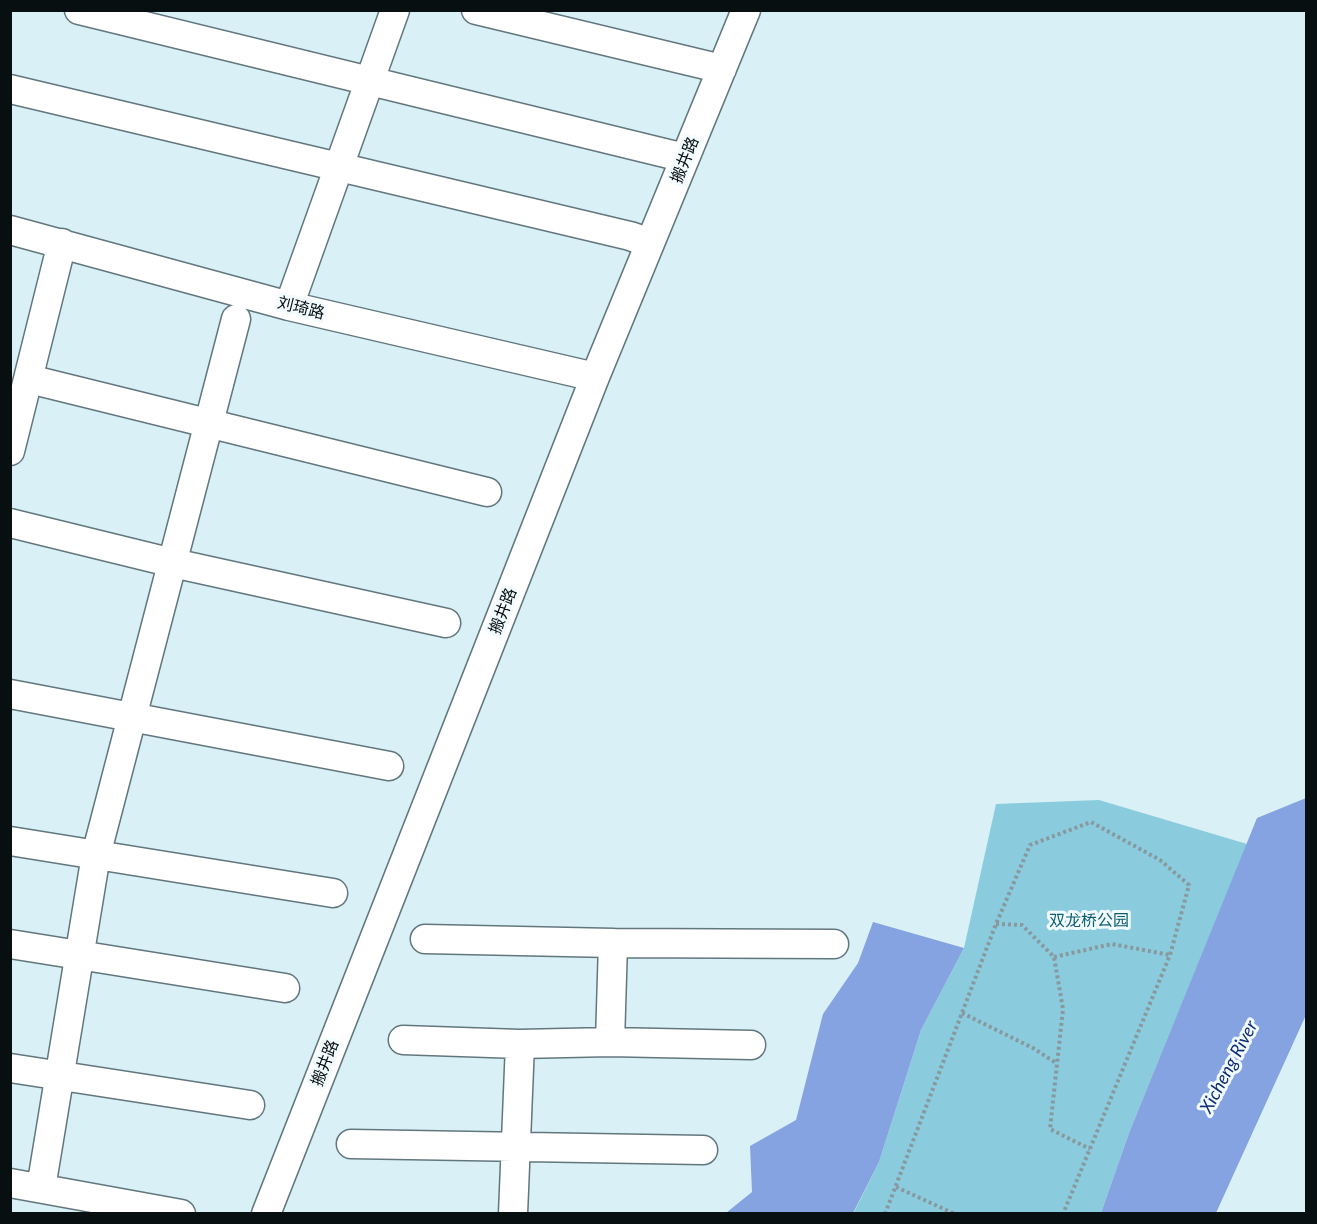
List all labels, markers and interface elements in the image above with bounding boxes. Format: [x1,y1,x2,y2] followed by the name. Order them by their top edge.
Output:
[667,134,703,186] street label: 搬井路
[275,293,327,323] street label: 刘琦路
[485,585,521,637] street label: 搬井路
[1049,911,1129,931] park label: 双龙桥公园
[1196,1017,1262,1117] water label: Xicheng River
[307,1037,343,1089] street label: 搬井路

